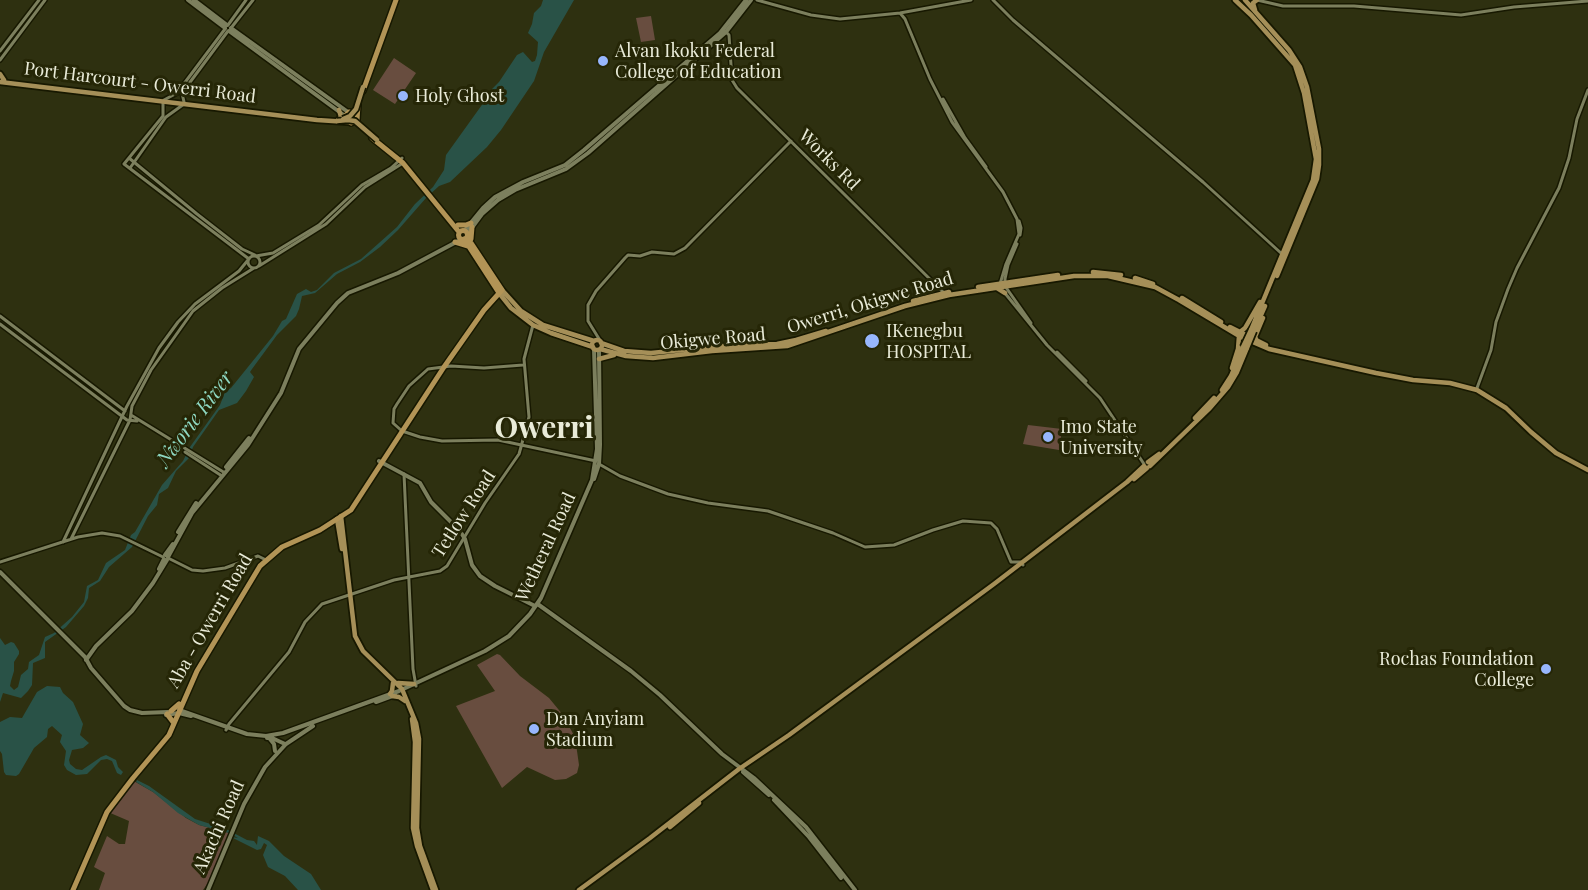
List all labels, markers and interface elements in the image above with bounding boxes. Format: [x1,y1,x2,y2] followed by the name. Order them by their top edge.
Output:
[615,40,781,82] place label: Alvan Ikoku Federal College of Education
[596,54,610,68] marker: Alvan Ikoku Federal College of Education
[23,58,257,108] street label: Port Harcourt - Owerri Road
[415,85,504,107] place label: Holy Ghost
[396,89,410,103] marker: Holy Ghost
[794,125,864,195] street label: Works Rd
[784,267,956,339] street label: Owerri, Okigwe Road
[886,320,971,362] place label: IKenegbu HOSPITAL
[659,324,767,354] street label: Okigwe Road
[863,332,881,350] marker: IKenegbu HOSPITAL
[152,367,238,471] water label: Nworie River
[494,411,594,447] district label: Owerri
[1060,416,1143,458] place label: Imo State University
[1041,430,1055,444] marker: Imo State University
[428,466,500,562] street label: Tetlow Road
[511,489,581,605] street label: Wetheral Road
[163,550,257,692] street label: Aba - Owerri Road
[1379,648,1534,690] place label: Rochas Foundation College
[1539,662,1553,676] marker: Rochas Foundation College
[546,708,644,750] place label: Dan Anyiam Stadium
[527,722,541,736] marker: Dan Anyiam Stadium
[189,777,249,877] street label: Akachi Road

